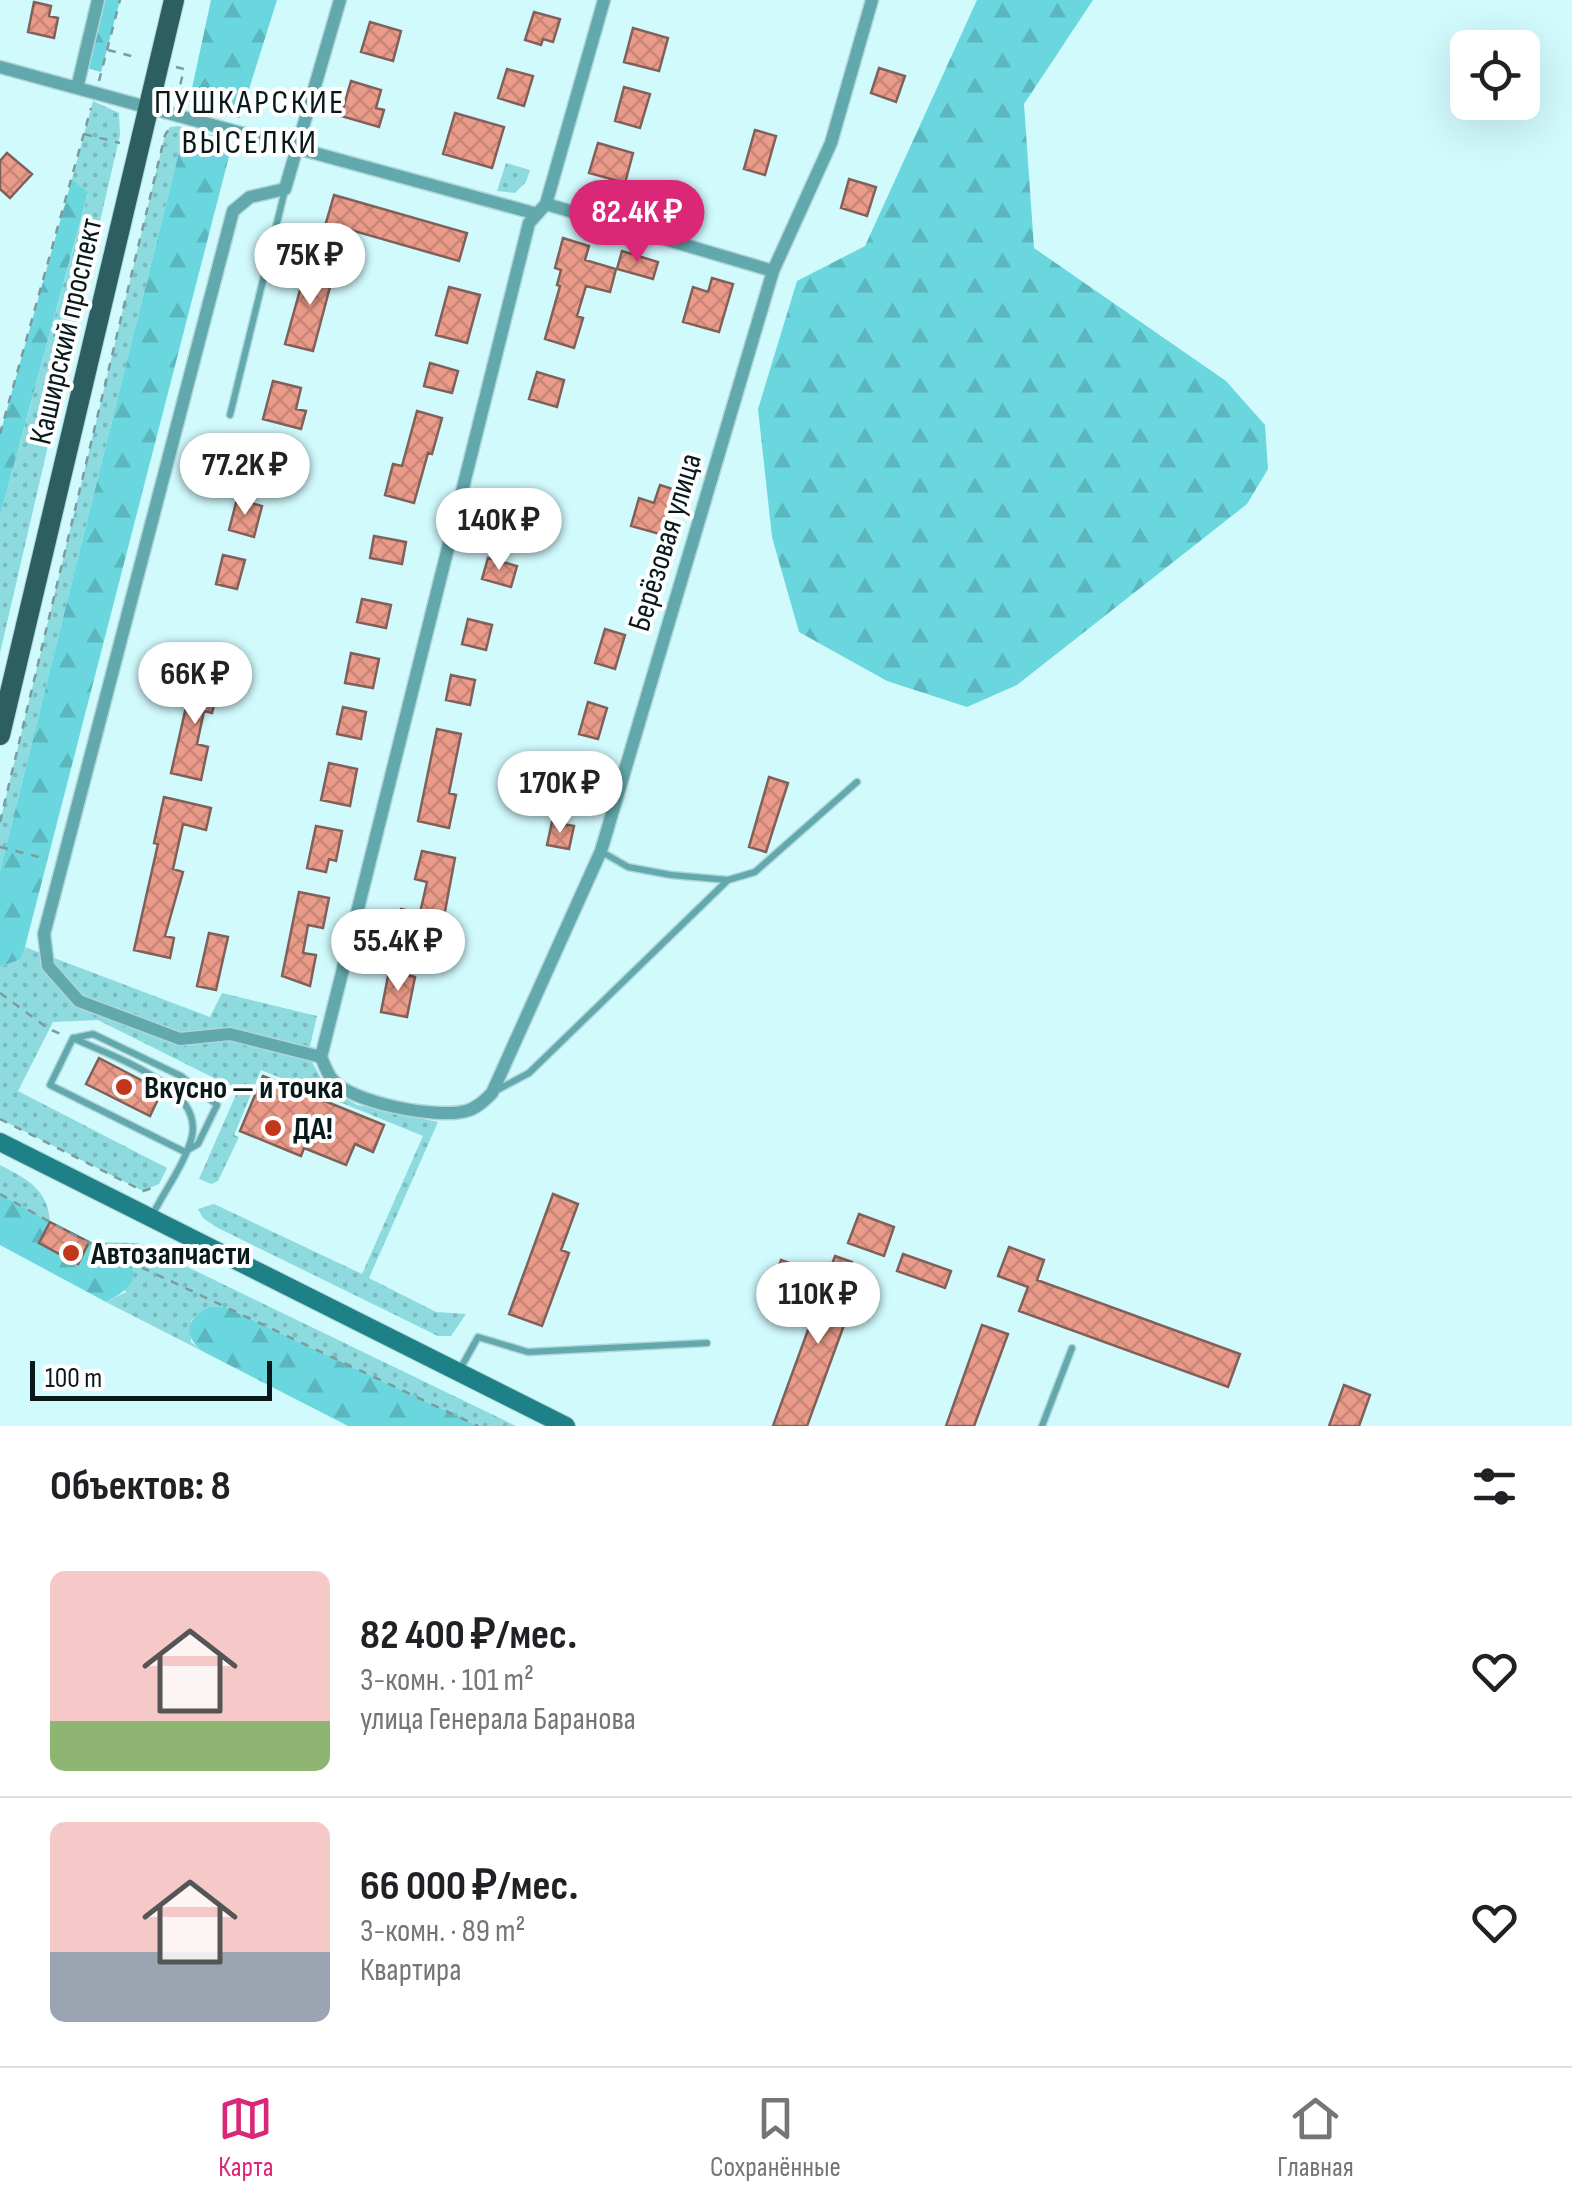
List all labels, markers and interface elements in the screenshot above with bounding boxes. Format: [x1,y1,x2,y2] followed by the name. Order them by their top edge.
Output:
[1450,30,1540,120] map controls
[1450,30,1540,120] button: locate
[154,81,346,164] district label: ПУШКАРСКИЕ ВЫСЕЛКИ
[545,180,729,265] pin: 82.4K ₽
[591,193,683,232] text: 82.4K ₽
[22,214,111,448] street label: Каширский проспект
[240,223,380,308] pin: 75K ₽
[276,236,344,275] text: 75K ₽
[153,433,337,518] pin: 77.2K ₽
[202,446,288,485] text: 77.2K ₽
[620,449,711,636] street label: Берёзовая улица
[418,488,580,573] pin: 140K ₽
[458,501,540,540] text: 140K ₽
[125,642,265,727] pin: 66K ₽
[160,655,230,694] text: 66K ₽
[479,751,641,836] pin: 170K ₽
[520,764,600,803] text: 170K ₽
[306,909,490,994] pin: 55.4K ₽
[353,922,443,961] text: 55.4K ₽
[144,1069,344,1108] place label: Вкусно — и точка
[113,1076,135,1098] marker: Вкусно — и точка
[293,1110,333,1149] place label: ДА!
[262,1117,284,1139] marker: ДА!
[90,1235,250,1274] place label: Автозапчасти
[60,1242,82,1264] marker: Автозапчасти
[737,1262,899,1347] pin: 110K ₽
[778,1275,858,1314] text: 110K ₽
[30,1356,272,1400] scale bar
[45,1362,102,1395] text: 100 m
[1467,1459,1522,1514] icon: filters
[50,1461,231,1512] text: Объектов: 8
[360,1610,577,1661] text: 82 400 ₽/мес.
[130,1611,250,1731] icon: home
[1467,1644,1522,1699] icon: heart
[360,1661,534,1700] text: 3-комн. · 101 m²
[360,1700,636,1739] text: улица Генерала Баранова
[360,1861,578,1912] text: 66 000 ₽/мес.
[130,1862,250,1982] icon: home
[1467,1895,1522,1950] icon: heart
[360,1912,526,1951] text: 3-комн. · 89 m²
[360,1951,462,1990] text: Квартира
[218,2091,273,2184] tab: Карта
[710,2091,841,2184] tab: Сохранённые
[1277,2091,1354,2184] tab: Главная

